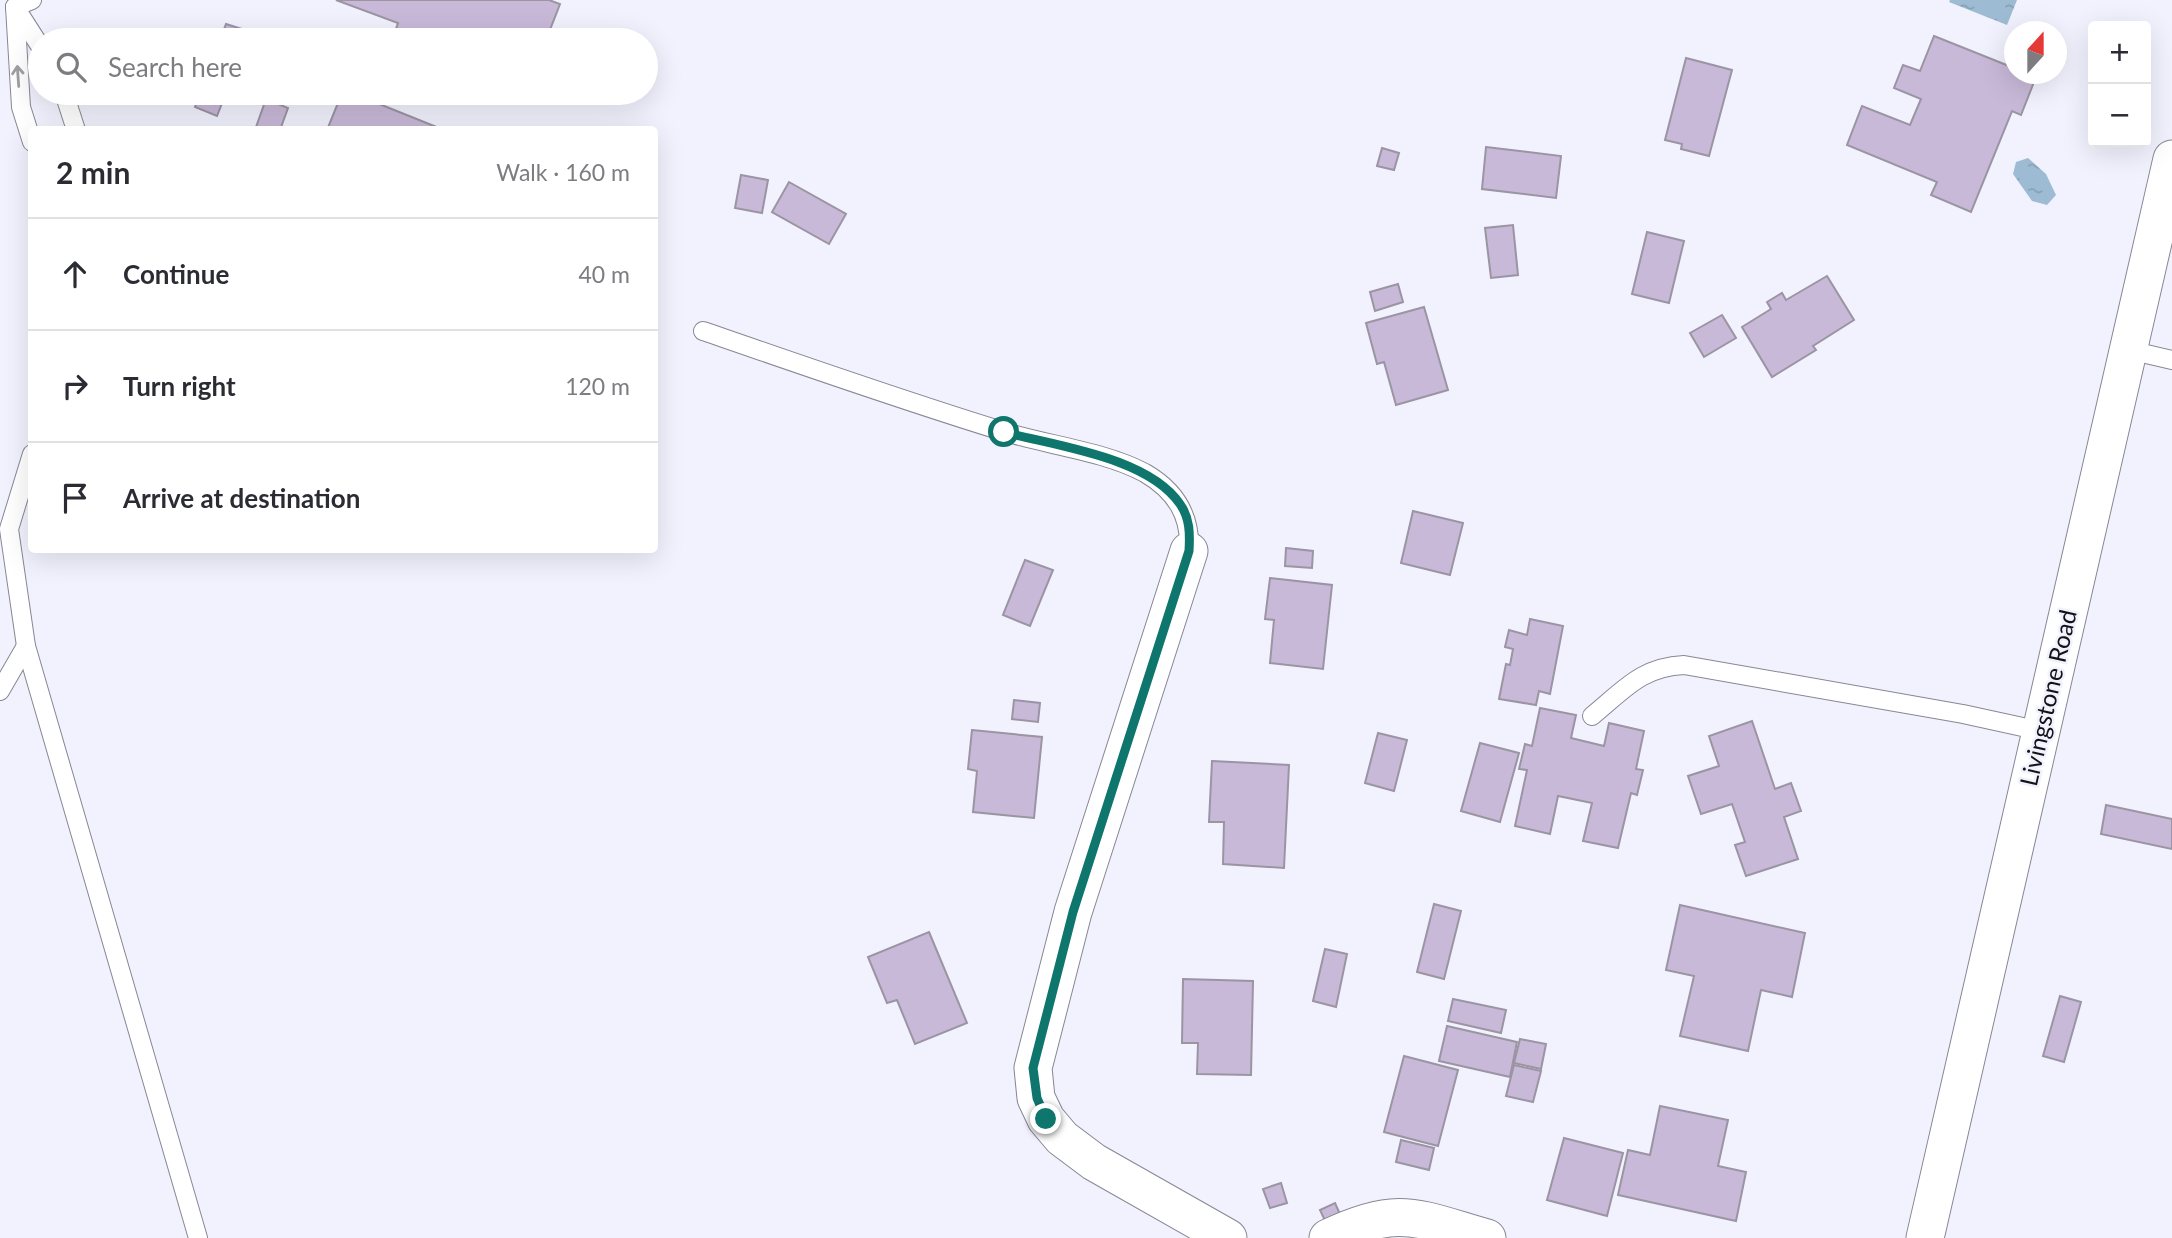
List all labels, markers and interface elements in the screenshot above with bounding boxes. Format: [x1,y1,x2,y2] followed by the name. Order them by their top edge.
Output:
[2004,21,2067,84] north arrow
[2088,21,2151,147] map controls
[2088,21,2151,84] button: +
[28,28,658,105] search box
[52,48,90,86] icon: search
[108,51,242,83] text: Search here
[12,65,25,88] one-way arrow
[2088,84,2151,147] button: −
[56,154,130,190] text: 2 min
[496,158,630,186] text: Walk · 160 m
[56,255,94,293] icon: ahead
[123,258,229,290] text: Continue
[579,260,630,288] text: 40 m
[56,367,94,405] icon: right
[123,370,236,402] text: Turn right
[565,372,630,400] text: 120 m
[988,416,1019,447] route start
[56,479,94,517] icon: arrive
[123,482,360,514] text: Arrive at destination
[2013,607,2082,789] street label: Livingstone Road
[1030,1103,1061,1134] route end

